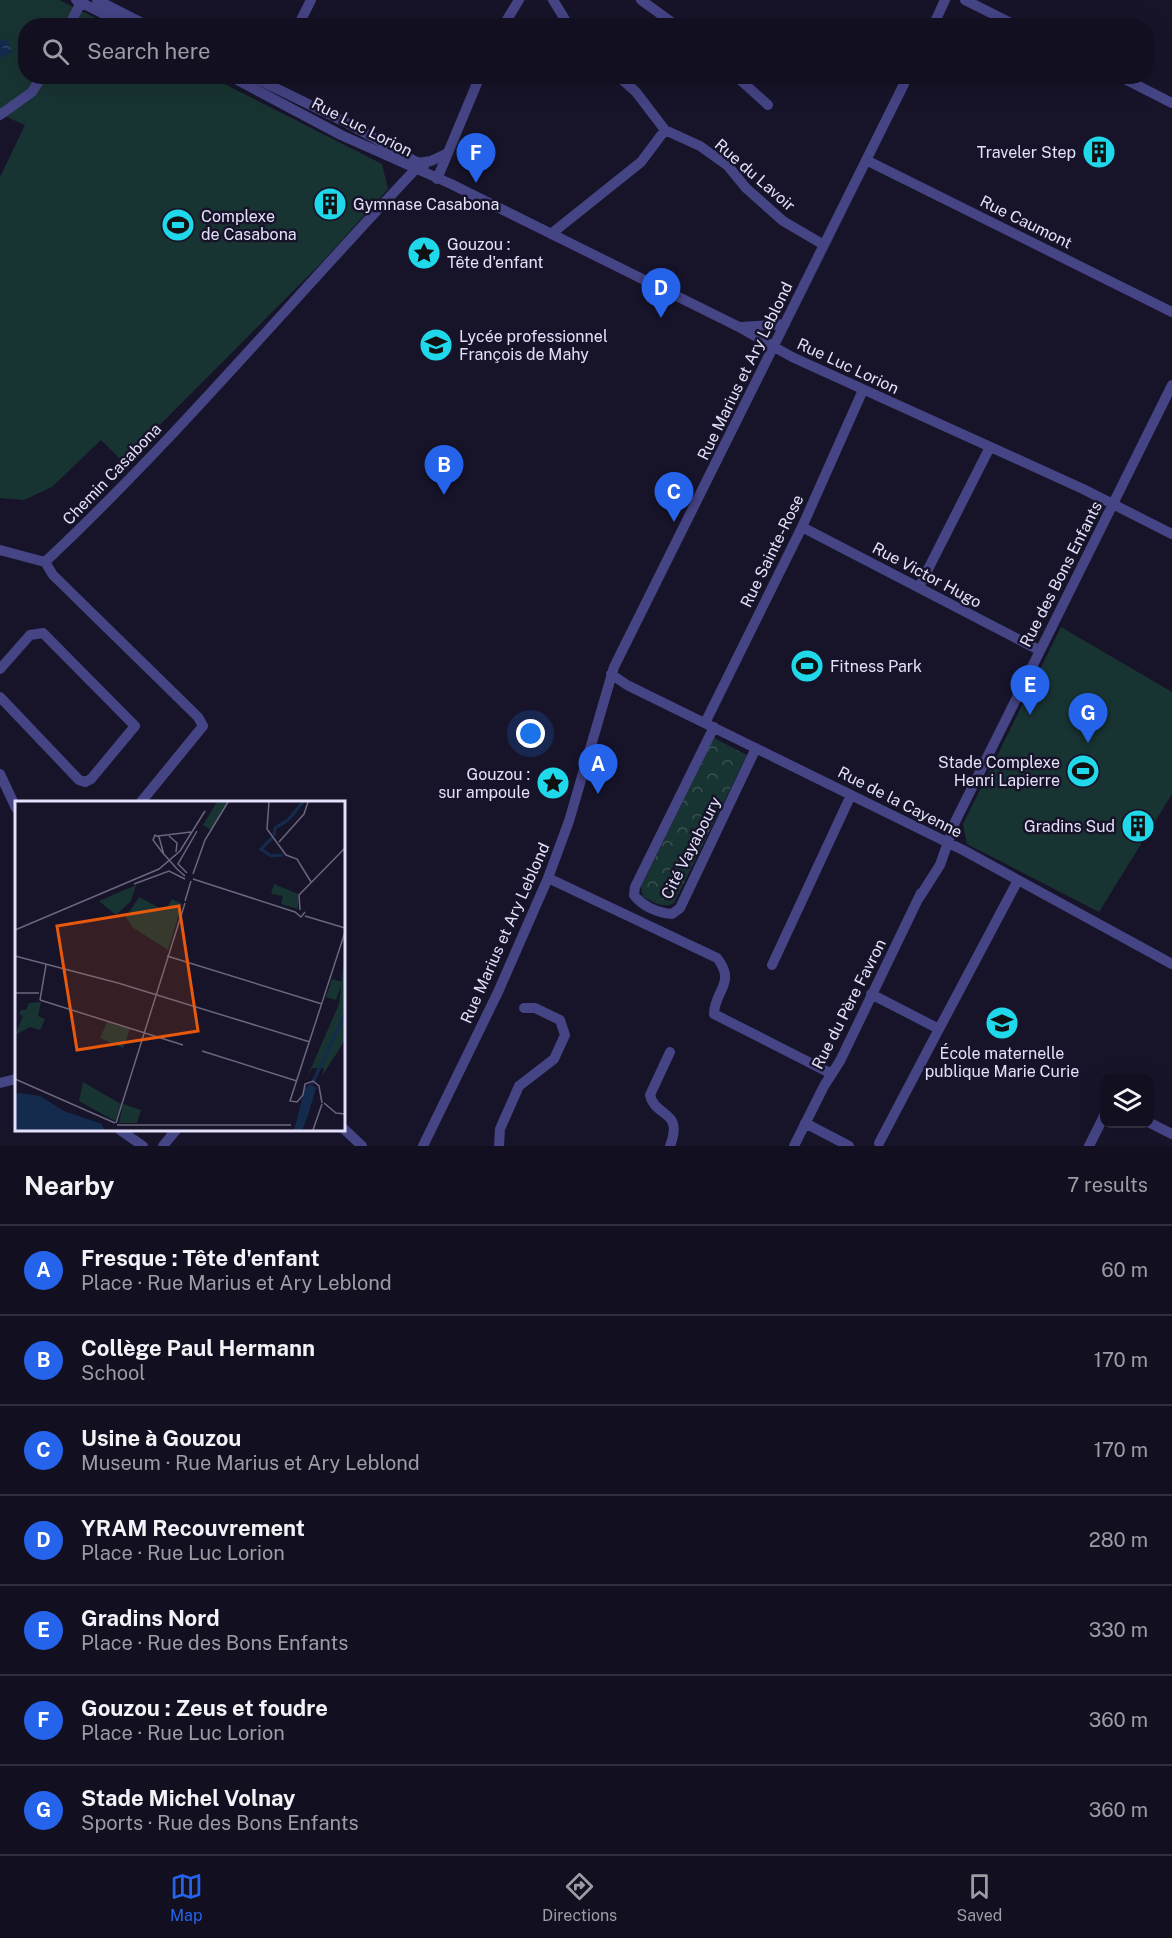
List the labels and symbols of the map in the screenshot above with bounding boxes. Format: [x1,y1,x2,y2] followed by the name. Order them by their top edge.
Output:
[309,93,415,161] street label: Rue Luc Lorion
[456,134,496,183] pin: F
[1081,134,1117,170] building icon: Traveler Step
[711,135,799,215] street label: Rue du Lavoir
[977,143,1076,162] place label: Traveler Step
[312,186,348,222] building icon: Gymnase Casabona
[977,192,1075,252] street label: Rue Caumont
[353,195,499,214] place label: Gymnase Casabona
[160,207,196,243] sports icon: Complexe de Casabona
[201,207,297,244] place label: Complexe de Casabona
[406,235,442,271] place icon: Gouzou : Tête d'enfant
[447,235,544,272] place label: Gouzou : Tête d'enfant
[642,268,680,318] pin: D
[694,279,796,463] street label: Rue Marius et Ary Leblond
[418,327,454,363] school or university icon: Lycée professionnel François de Mahy
[459,327,608,364] place label: Lycée professionnel François de Mahy
[794,334,902,398] street label: Rue Luc Lorion
[59,419,165,529] street label: Chemin Casabona
[424,446,464,495] pin: B
[654,472,694,522] pin: C
[736,491,808,611] street label: Rue Sainte-Rose
[1016,498,1106,650] street label: Rue des Bons Enfants
[869,538,985,612] street label: Rue Victor Hugo
[789,648,825,684] sports icon: Fitness Park
[830,657,922,676] place label: Fitness Park
[1010,666,1050,715] pin: E
[1068,694,1108,743] pin: G
[516,719,545,748] your location
[578,744,618,794] pin: A
[938,753,1060,790] place label: Stade Complexe Henri Lapierre
[1065,753,1101,789] sports icon: Stade Complexe Henri Lapierre
[835,762,965,842] street label: Rue de la Cayenne
[438,765,530,802] place label: Gouzou : sur ampoule
[535,765,571,801] place icon: Gouzou : sur ampoule
[657,793,725,902] street label: Cité Vayaboury
[15,801,345,1131] inset map
[1120,808,1156,844] building icon: Gradins Sud
[1024,817,1115,836] place label: Gradins Sud
[456,840,554,1026] street label: Rue Marius et Ary Leblond
[808,936,890,1072] street label: Rue du Père Favron
[984,1005,1020,1041] school or university icon: École maternelle publique Marie Curie
[925,1043,1079,1081] place label: École maternelle publique Marie Curie

